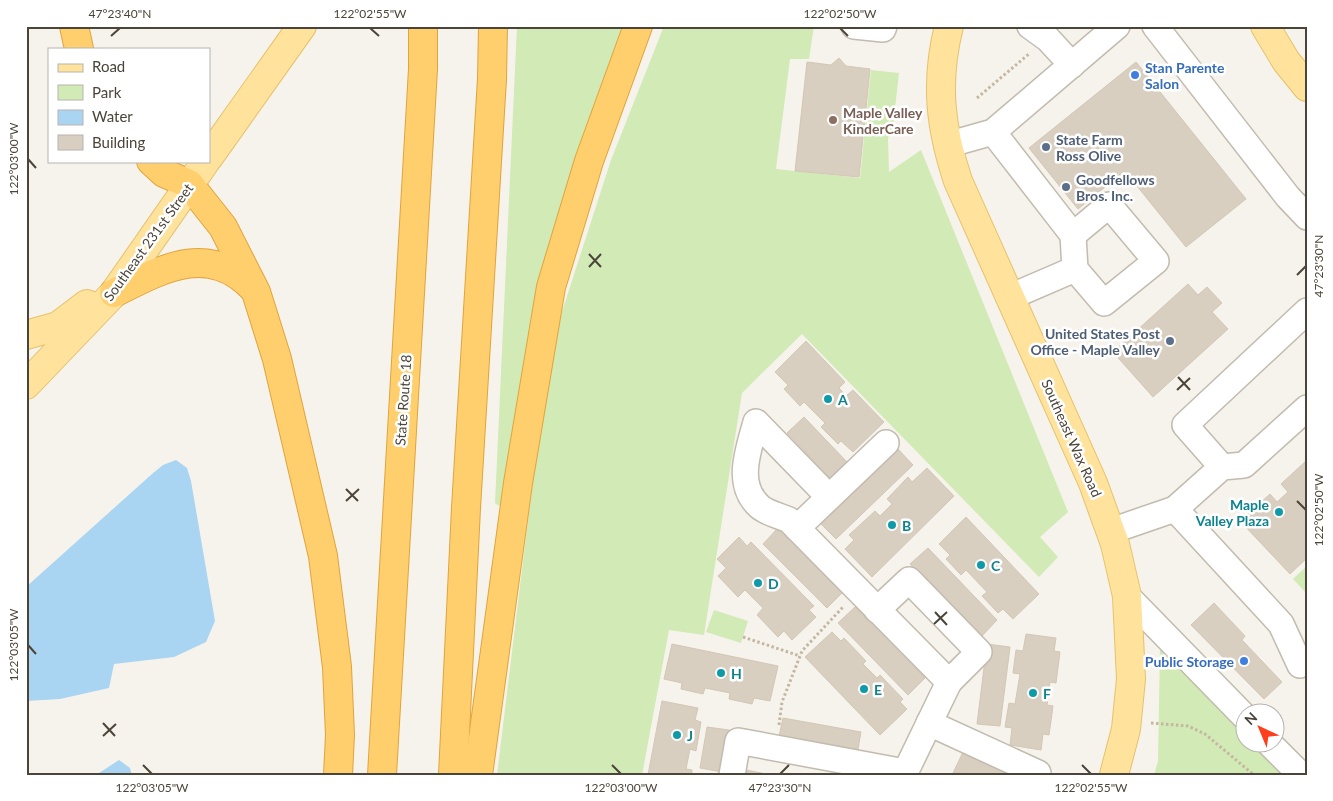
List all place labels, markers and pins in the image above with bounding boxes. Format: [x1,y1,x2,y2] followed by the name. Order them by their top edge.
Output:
[1145,59,1225,92] place label: Stan Parente Salon
[1129,69,1141,81] marker: Stan Parente Salon
[843,104,923,137] place label: Maple Valley KinderCare
[827,114,839,126] marker: Maple Valley KinderCare
[1056,131,1123,164] place label: State Farm Ross Olive
[1040,141,1052,153] marker: State Farm Ross Olive
[1076,171,1155,204] place label: Goodfellows Bros. Inc.
[1060,181,1072,193] marker: Goodfellows Bros. Inc.
[1030,325,1161,358] place label: United States Post Office - Maple Valley
[1164,335,1176,347] marker: United States Post Office - Maple Valley
[837,391,848,408] place label: A
[822,393,834,405] marker: A
[1195,496,1270,529] place label: Maple Valley Plaza
[1273,506,1285,518] marker: Maple Valley Plaza
[902,517,911,534] place label: B
[886,519,898,531] marker: B
[991,557,1001,574] place label: C
[975,559,987,571] marker: C
[768,575,779,592] place label: D
[752,577,764,589] marker: D
[1145,653,1235,670] place label: Public Storage
[1238,655,1250,667] marker: Public Storage
[731,665,742,682] place label: H
[715,667,727,679] marker: H
[874,681,882,698] place label: E
[858,683,870,695] marker: E
[1043,685,1051,702] place label: F
[1027,687,1039,699] marker: F
[687,727,693,744] place label: J
[671,729,683,741] marker: J

